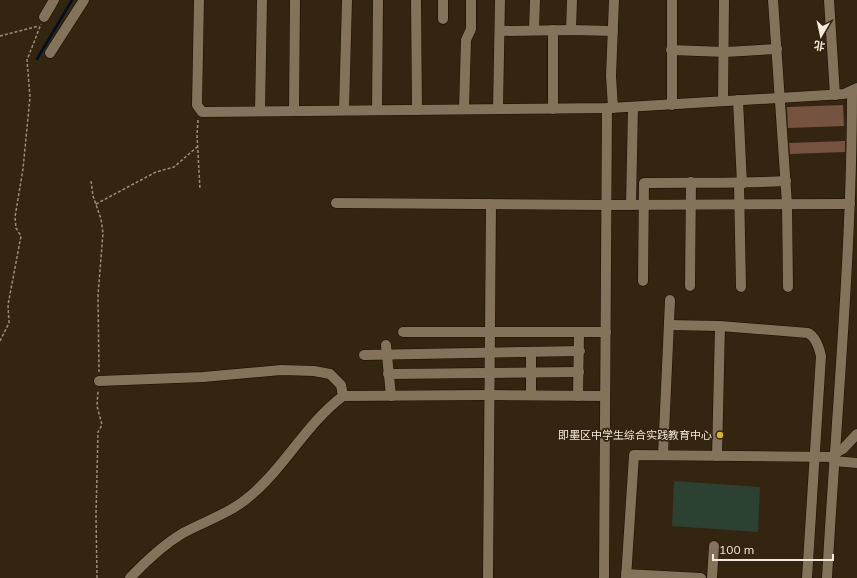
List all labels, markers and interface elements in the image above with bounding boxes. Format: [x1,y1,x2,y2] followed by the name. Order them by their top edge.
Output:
[801,16,841,56] north arrow
[813,38,826,54] text: 北
[558,428,712,442] place label: 即墨区中学生综合实践教育中心
[715,430,725,440] marker: 即墨区中学生综合实践教育中心
[713,536,833,562] scale bar
[719,542,754,557] text: 100 m

